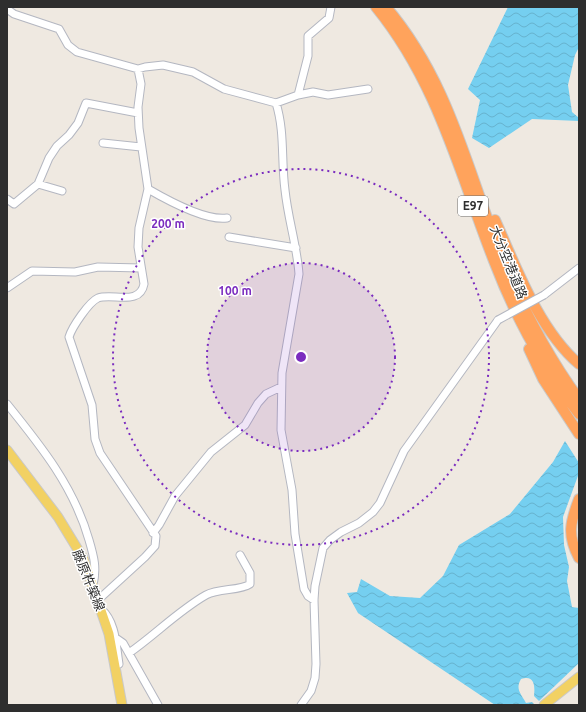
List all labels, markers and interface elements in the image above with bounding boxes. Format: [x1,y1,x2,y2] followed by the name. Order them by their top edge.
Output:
[458,196,488,216] road number: E97
[151,217,185,230] text: 200 m
[488,223,530,301] street label: 大分空港道路
[218,284,252,297] text: 100 m
[294,350,308,364] centre of rings
[70,547,108,613] street label: 藤原杵築線

